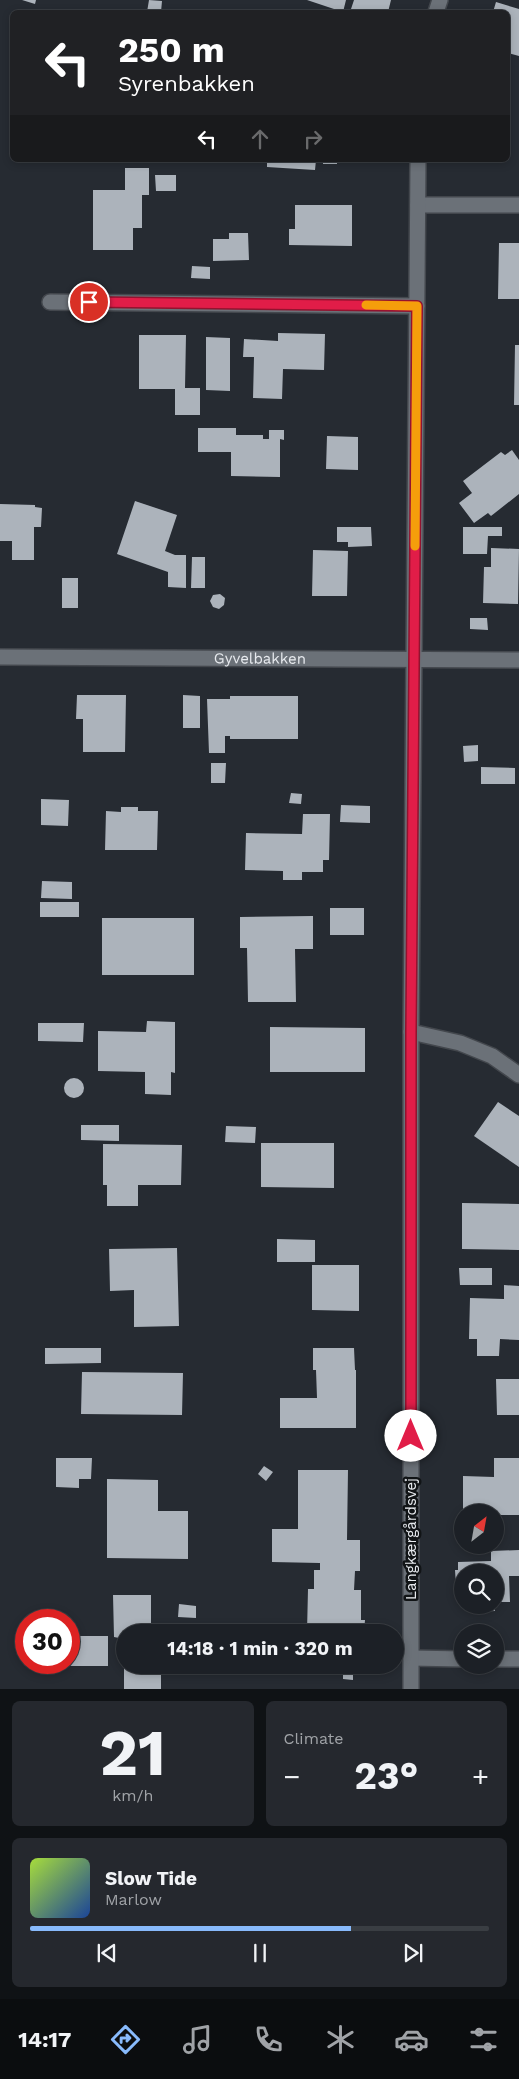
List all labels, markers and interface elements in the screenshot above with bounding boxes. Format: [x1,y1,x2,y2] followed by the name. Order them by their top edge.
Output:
[118,29,225,71] text: 250 m
[35,30,100,95] icon: left
[118,71,255,96] text: Syrenbakken
[193,125,221,153] icon: left
[246,125,274,153] icon: ahead
[299,125,327,153] icon: right
[68,281,110,323] pin
[75,288,103,316] icon: arrive
[214,649,306,668] street label: Gyvelbakken
[384,1409,436,1461] position arrow
[402,1478,420,1600] street label: Langkærgårdsvej
[454,1504,504,1554] north arrow
[454,1504,504,1674] map controls
[454,1564,504,1614] button: search
[15,1609,80,1674] speed limit sign: 30
[454,1624,504,1674] button: layers
[167,1637,353,1660] text: 14:18 · 1 min · 320 m
[99,1715,166,1791] text: 21
[284,1729,344,1748] text: Climate
[354,1754,418,1798] text: 23°
[284,1760,300,1793] text: −
[472,1760,489,1793] text: +
[112,1786,153,1805] text: km/h
[105,1867,197,1890] text: Slow Tide
[105,1890,162,1909] text: Marlow
[93,1939,121,1967] icon: previous
[246,1939,274,1967] icon: pause
[399,1939,427,1967] icon: next
[108,2022,143,2057] icon: directions
[180,2022,215,2057] icon: music
[251,2022,286,2057] icon: phone
[323,2022,358,2057] icon: climate
[394,2022,429,2057] icon: car
[466,2022,501,2057] icon: filters
[18,2027,71,2052] text: 14:17

